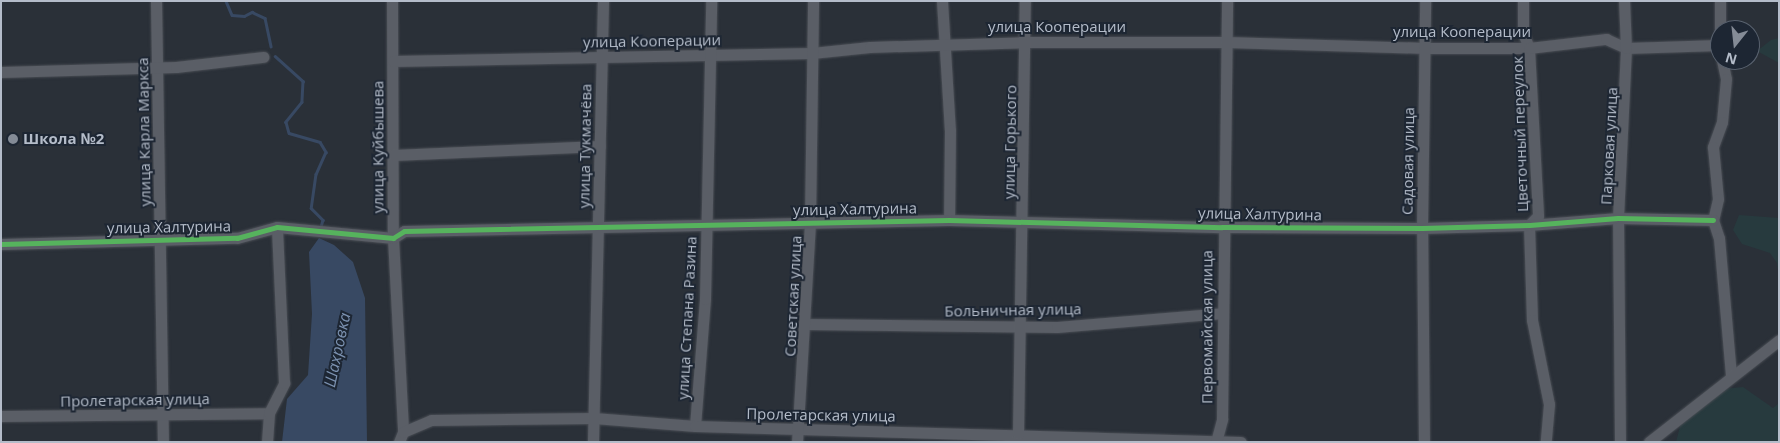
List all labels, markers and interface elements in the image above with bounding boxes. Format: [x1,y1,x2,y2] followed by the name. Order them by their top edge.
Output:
[988,18,1126,36] street label: улица Кооперации
[1710,20,1760,70] north arrow
[1393,23,1531,41] street label: улица Кооперации
[583,31,721,51] street label: улица Кооперации
[1723,48,1739,70] text: N
[1508,56,1532,212] street label: Цветочный переулок
[134,57,154,207] street label: улица Карла Маркса
[369,81,387,213] street label: улица Куйбышева
[575,84,595,208] street label: улица Тукмачёва
[1000,85,1020,199] street label: улица Горького
[1597,87,1621,205] street label: Парковая улица
[1398,107,1418,215] street label: Садовая улица
[23,130,104,148] place label: Школа №2
[7,133,19,145] marker: Школа №2
[793,199,917,219] street label: улица Халтурина
[1198,204,1322,224] street label: улица Халтурина
[107,217,231,237] street label: улица Халтурина
[781,235,805,357] street label: Советская улица
[674,236,700,400] street label: улица Степана Разина
[1198,250,1216,404] street label: Первомайская улица
[944,300,1082,320] street label: Больничная улица
[320,311,354,389] water label: Шахровка
[60,390,210,410] street label: Пролетарская улица
[746,405,896,425] street label: Пролетарская улица

